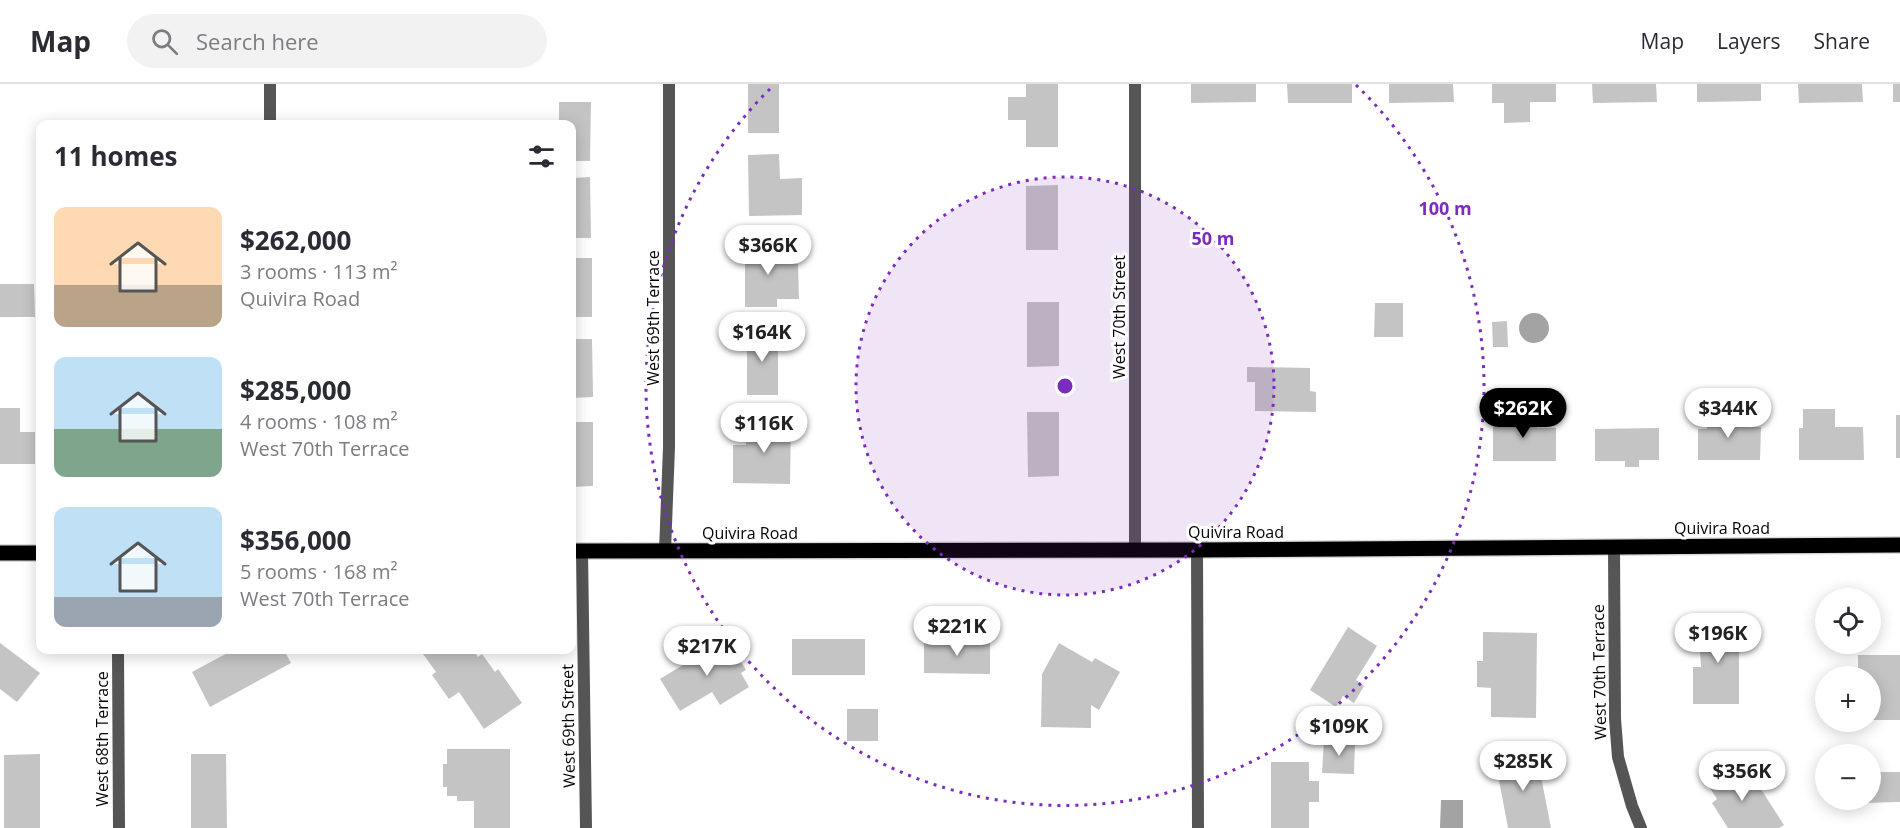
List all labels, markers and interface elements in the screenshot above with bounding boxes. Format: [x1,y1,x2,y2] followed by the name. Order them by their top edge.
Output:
[127,14,547,68] search box
[30,22,91,60] text: Map
[148,25,181,58] icon: search
[196,26,319,56] text: Search here
[1641,27,1684,55] text: Map
[1717,27,1781,55] text: Layers
[1814,27,1870,55] text: Share
[54,138,178,174] text: 11 homes
[525,140,558,173] icon: filters
[1418,196,1472,220] text: 100 m
[240,222,351,258] text: $262,000
[726,225,810,276] pin: $366K
[1192,226,1234,250] text: 50 m
[102,231,174,303] icon: home
[738,231,798,258] text: $366K
[642,250,664,386] street label: West 69th Terrace
[1108,255,1130,379] street label: West 70th Street
[240,258,398,285] text: 3 rooms · 113 m²
[240,285,360,312] text: Quivira Road
[720,312,804,363] pin: $164K
[732,318,792,345] text: $164K
[240,372,351,408] text: $285,000
[1055,376,1075,396] centre of rings
[102,381,174,453] icon: home
[1481,388,1565,439] pin: $262K
[1686,388,1770,439] pin: $344K
[1493,394,1553,421] text: $262K
[1698,394,1758,421] text: $344K
[722,403,806,454] pin: $116K
[240,408,398,435] text: 4 rooms · 108 m²
[734,409,794,436] text: $116K
[240,435,410,462] text: West 70th Terrace
[1674,517,1770,539] street label: Quivira Road
[1188,521,1284,543] street label: Quivira Road
[240,522,351,558] text: $356,000
[702,522,798,544] street label: Quivira Road
[102,531,174,603] icon: home
[240,558,398,585] text: 5 rooms · 168 m²
[240,585,410,612] text: West 70th Terrace
[1815,588,1881,810] map controls
[1815,588,1881,654] button: locate
[1587,604,1611,740] street label: West 70th Terrace
[915,606,999,657] pin: $221K
[927,612,987,639] text: $221K
[1676,613,1760,664] pin: $196K
[1688,619,1748,646] text: $196K
[665,626,749,677] pin: $217K
[677,632,737,659] text: $217K
[556,664,580,788] street label: West 69th Street
[1815,666,1881,732] button: +
[91,671,113,807] street label: West 68th Terrace
[1297,706,1381,757] pin: $109K
[1309,712,1369,739] text: $109K
[1481,741,1565,792] pin: $285K
[1815,744,1881,810] button: −
[1493,747,1553,774] text: $285K
[1700,751,1784,802] pin: $356K
[1712,757,1772,784] text: $356K

